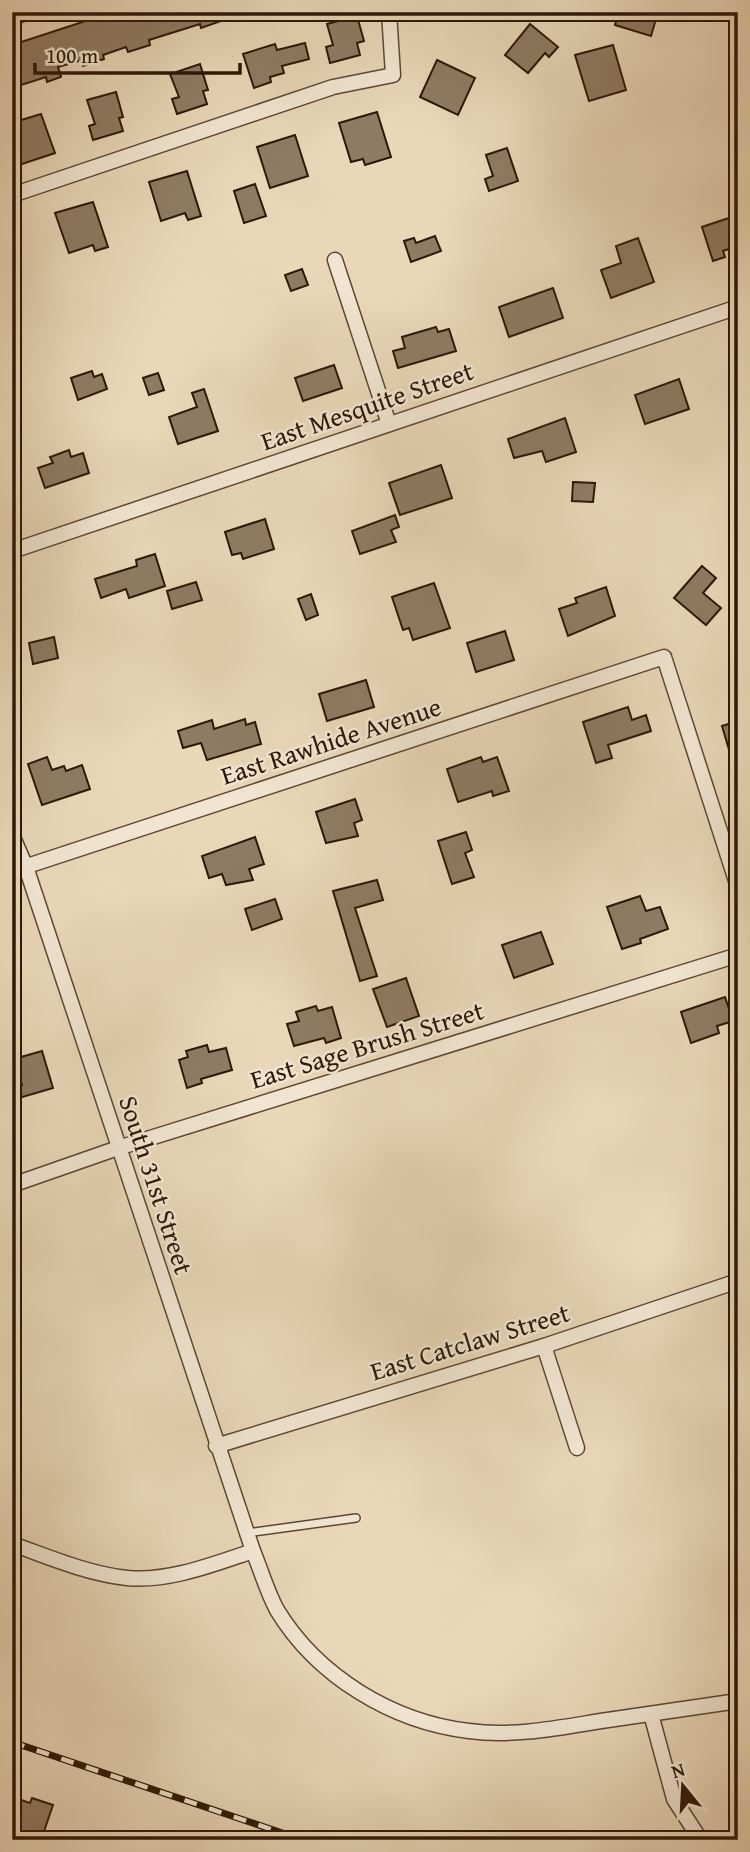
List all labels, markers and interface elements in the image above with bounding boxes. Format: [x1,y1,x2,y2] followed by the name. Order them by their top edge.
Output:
[35,32,240,76] scale bar
[46,40,98,71] text: 100 m
[255,351,478,460] street label: East Mesquite Street
[216,687,446,795] street label: East Rawhide Avenue
[245,990,488,1099] street label: East Sage Brush Street
[109,1091,204,1279] street label: South 31st Street
[365,1293,574,1390] street label: East Catclaw Street
[648,1750,718,1820] north arrow
[667,1754,688,1785] text: N

